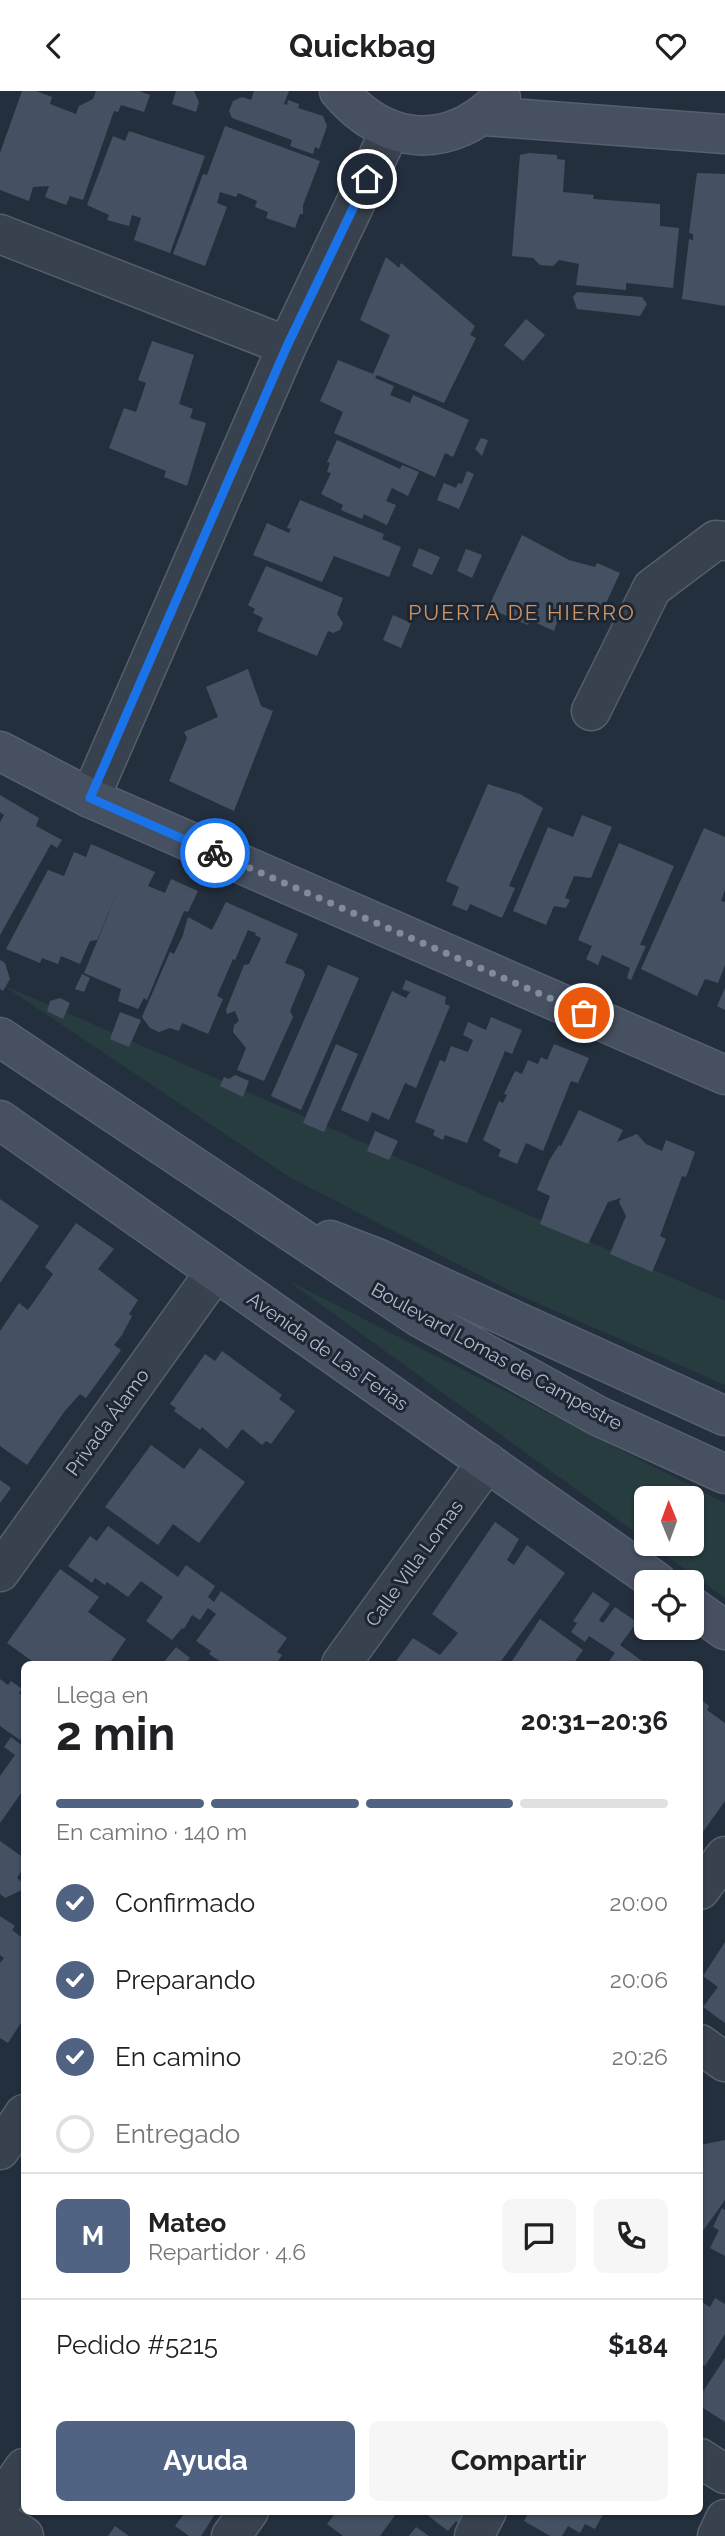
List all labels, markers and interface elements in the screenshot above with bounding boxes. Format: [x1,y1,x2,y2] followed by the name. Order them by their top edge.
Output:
[35,27,73,65] icon: back
[289,27,436,64] text: Quickbag
[652,27,690,65] icon: heart
[337,149,397,209] pin
[348,160,386,198] icon: home
[408,600,636,625] district label: PUERTA DE HIERRO
[180,818,250,888] courier
[196,834,234,872] icon: bike
[554,983,614,1043] pin
[565,994,603,1032] icon: bag
[368,1278,626,1434] street label: Boulevard Lomas de Campestre
[244,1287,412,1415] street label: Avenida de Las Ferias
[61,1364,153,1480] street label: Privada Álamo
[634,1486,704,1556] north arrow
[634,1486,704,1640] map controls
[361,1496,467,1630] street label: Calle Villa Lomas
[634,1570,704,1640] button: locate
[56,1681,149,1708] text: Llega en
[521,1706,668,1736] text: 20:31–20:36
[56,1707,175,1761] text: 2 min
[56,1818,247,1845] text: En camino · 140 m
[56,1884,94,1922] icon: check
[115,1888,255,1918] text: Confirmado
[609,1889,668,1916] text: 20:00
[56,1961,94,1999] icon: check
[115,1965,255,1995] text: Preparando
[610,1966,668,1993] text: 20:06
[56,2038,94,2076] icon: check
[115,2042,241,2072] text: En camino
[612,2043,668,2070] text: 20:26
[115,2119,240,2149] text: Entregado
[502,2199,576,2273] button: chat
[594,2199,668,2273] button: phone
[148,2208,226,2238] text: Mateo
[82,2221,104,2251] text: M
[148,2238,306,2265] text: Repartidor · 4.6
[56,2330,218,2360] text: Pedido #5215
[608,2330,668,2360] text: $184
[56,2421,355,2501] button: Ayuda
[369,2421,668,2501] button: Compartir

